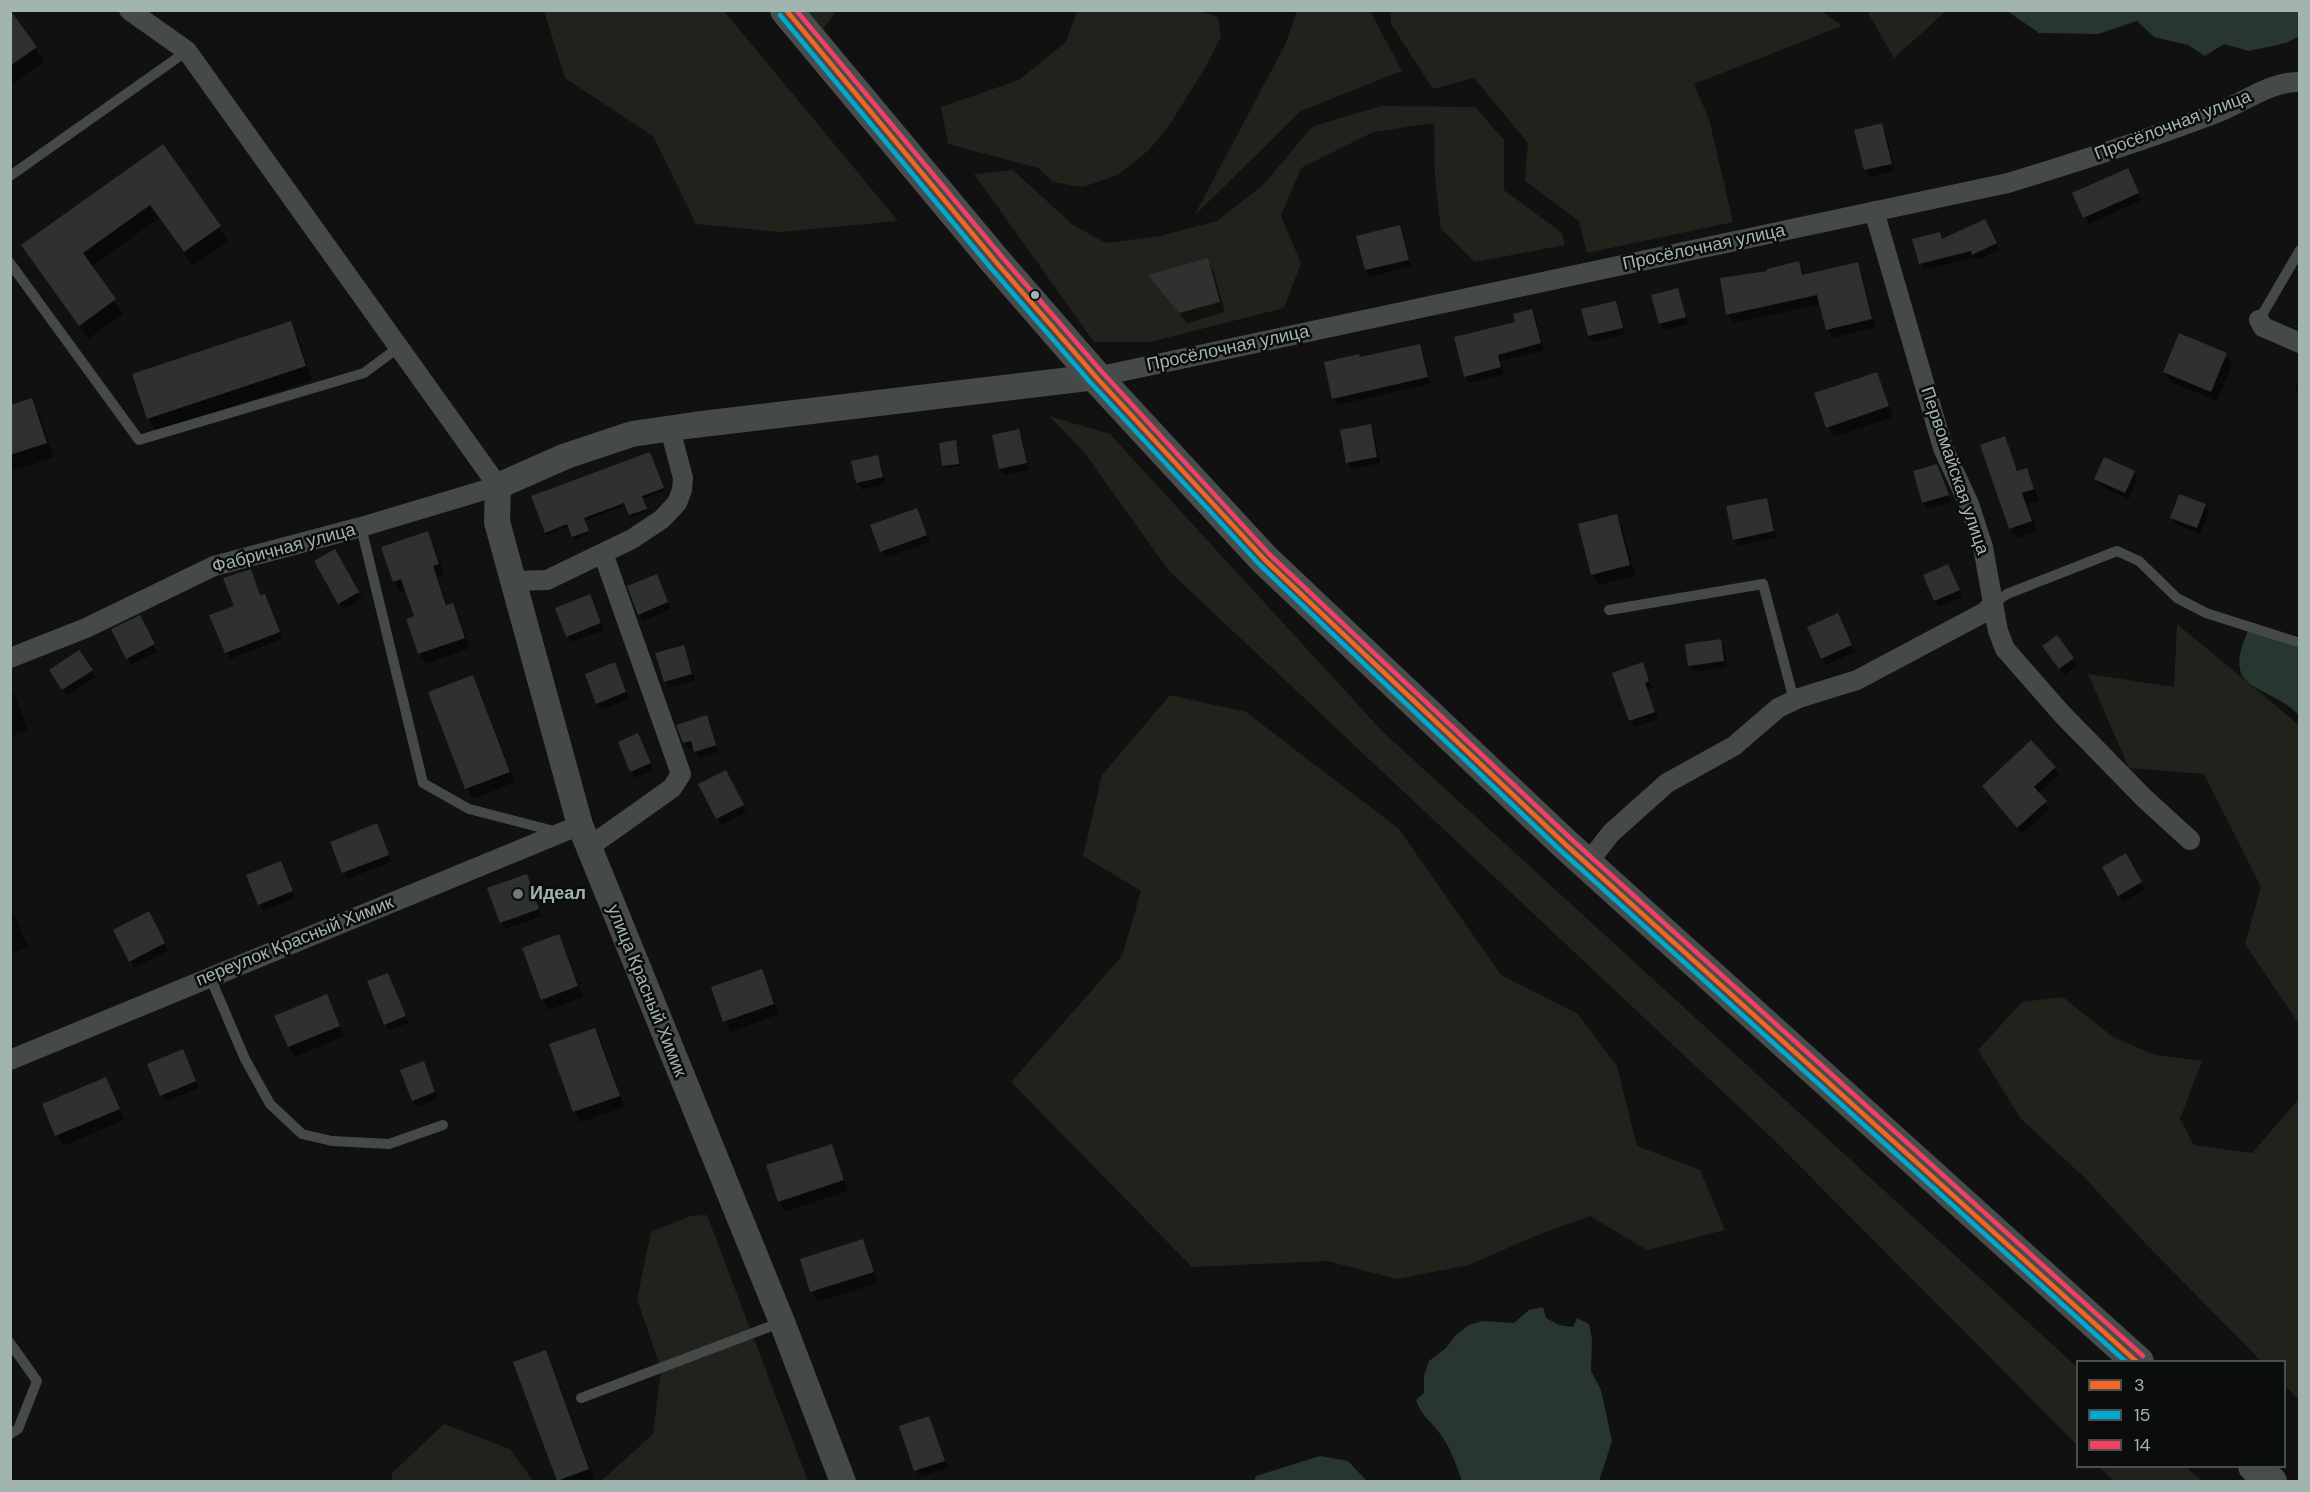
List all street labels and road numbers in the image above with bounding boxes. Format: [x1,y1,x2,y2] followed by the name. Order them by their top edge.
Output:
[2092,86,2254,166] street label: Просёлочная улица
[1621,220,1787,276] street label: Просёлочная улица
[1145,321,1311,377] street label: Просёлочная улица
[1915,384,1993,558] street label: Первомайская улица
[210,519,358,579] street label: Фабричная улица
[193,892,397,992] street label: переулок Красный Химик
[602,902,690,1080] street label: улица Красный Химик

